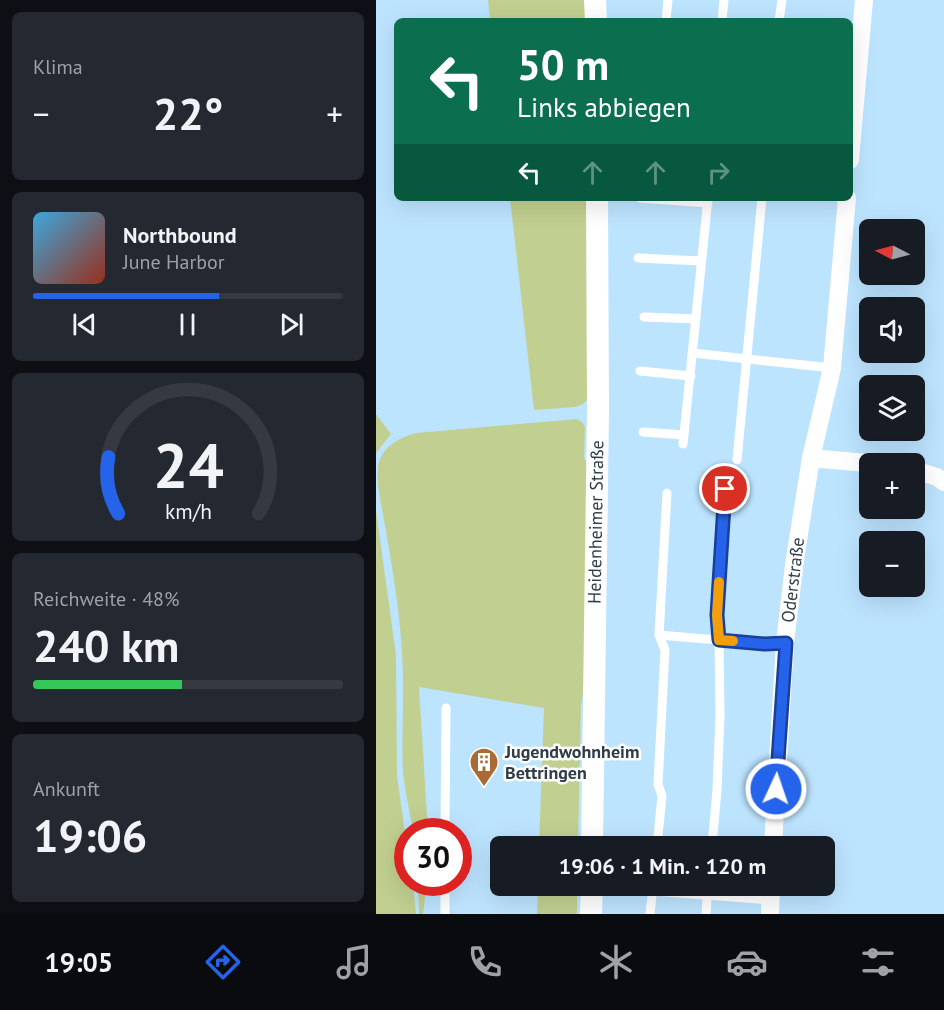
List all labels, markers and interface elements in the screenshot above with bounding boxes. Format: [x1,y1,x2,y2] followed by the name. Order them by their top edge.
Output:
[517,37,609,92] text: 50 m
[418,42,496,120] icon: left
[33,54,83,80] text: Klima
[153,84,223,142] text: 22°
[517,90,691,124] text: Links abbiegen
[33,92,50,135] text: −
[326,92,343,135] text: +
[513,156,546,189] icon: left
[576,156,609,189] icon: ahead
[639,156,672,189] icon: ahead
[702,156,735,189] icon: right
[859,219,925,285] north arrow
[859,219,925,597] map controls
[123,221,237,249] text: Northbound
[123,249,225,275] text: June Harbor
[859,297,925,363] button: sound
[68,308,101,341] icon: previous
[171,308,204,341] icon: pause
[275,308,308,341] icon: next
[859,375,925,441] button: layers
[153,424,223,505] text: 24
[583,440,608,604] street label: Heidenheimer Straße
[859,453,925,519] button: +
[699,463,750,514] pin
[708,472,741,505] icon: arrive
[164,497,211,525] text: km/h
[859,531,925,597] button: −
[776,536,809,624] street label: Oderstraße
[33,586,179,612] text: Reichweite · 48%
[33,616,179,674] text: 240 km
[504,740,639,784] place label: Jugendwohnheim Bettringen
[468,746,500,788] building icon: Jugendwohnheim Bettringen
[744,757,808,821] position arrow
[33,776,100,802] text: Ankunft
[33,806,147,864] text: 19:06
[394,818,472,896] speed limit sign: 30
[559,852,766,880] text: 19:06 · 1 Min. · 120 m
[202,941,244,983] icon: directions
[333,941,375,983] icon: music
[464,941,506,983] icon: phone
[595,941,637,983] icon: climate
[726,941,768,983] icon: car
[857,941,899,983] icon: filters
[45,945,113,979] text: 19:05

